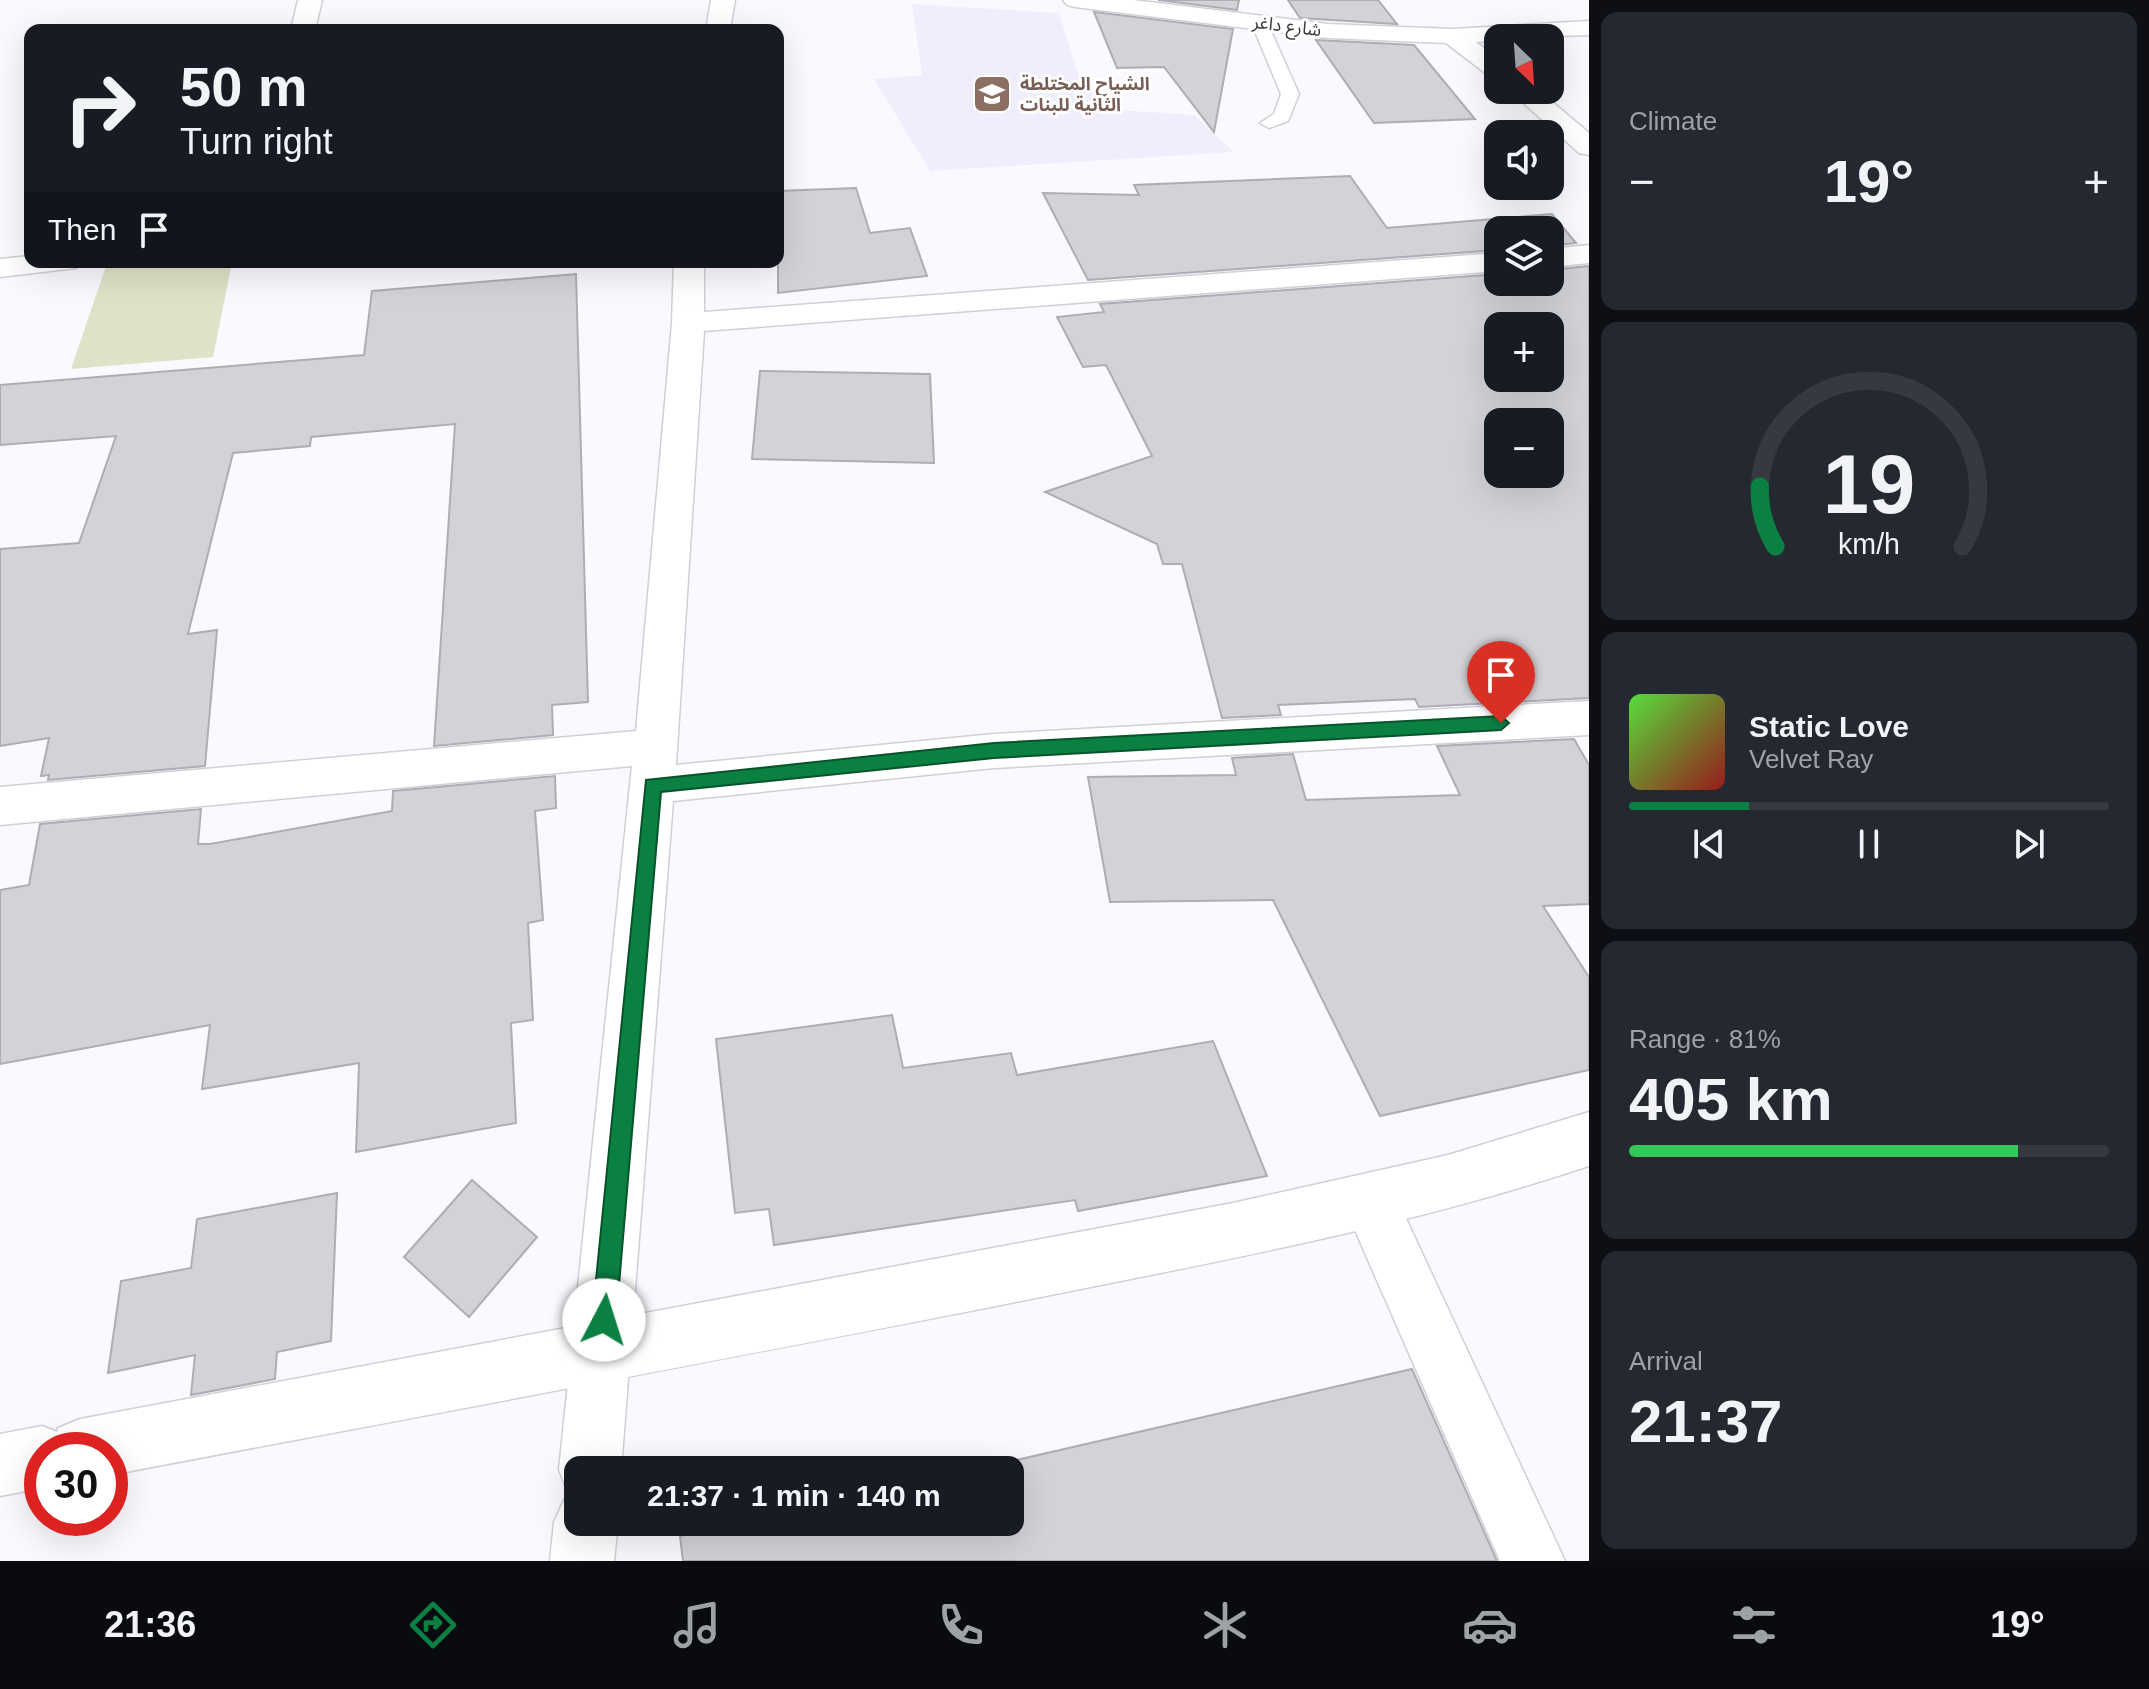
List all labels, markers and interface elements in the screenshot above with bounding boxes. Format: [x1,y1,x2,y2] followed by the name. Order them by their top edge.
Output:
[1250,12,1323,44] street label: شارع داغر
[1484,24,1564,104] north arrow
[1484,24,1564,488] map controls
[180,55,308,118] text: 50 m
[48,56,152,160] icon: right
[971,73,1013,115] school or university icon: الشياح المختلطة الثانية للبنات
[1020,74,1150,115] place label: الشياح المختلطة الثانية للبنات
[1629,106,1717,136] text: Climate
[1484,120,1564,200] button: sound
[180,121,333,162] text: Turn right
[1824,148,1914,215] text: 19°
[1629,157,1655,206] text: −
[2083,157,2109,206] text: +
[132,208,176,252] icon: arrive
[48,213,116,246] text: Then
[1484,216,1564,296] button: layers
[1484,312,1564,392] button: +
[1484,408,1564,488] button: −
[1823,437,1915,530] text: 19
[1838,528,1900,560] text: km/h
[1467,641,1535,723] pin
[1479,653,1523,697] icon: arrive
[1749,710,1909,743] text: Static Love
[1749,744,1873,774] text: Velvet Ray
[1687,822,1731,866] icon: previous
[1847,822,1891,866] icon: pause
[2007,822,2051,866] icon: next
[1629,1024,1781,1054] text: Range · 81%
[1629,1066,1833,1133] text: 405 km
[562,1278,646,1362] position arrow
[1629,1346,1703,1376] text: Arrival
[1629,1388,1782,1455] text: 21:37
[24,1432,128,1536] speed limit sign: 30
[647,1479,941,1512] text: 21:37 · 1 min · 140 m
[405,1597,461,1653] icon: directions
[669,1597,725,1653] icon: music
[933,1597,989,1653] icon: phone
[1197,1597,1253,1653] icon: climate
[1462,1597,1518,1653] icon: car
[1726,1597,1782,1653] icon: filters
[104,1604,196,1645] text: 21:36
[1990,1604,2045,1645] text: 19°

